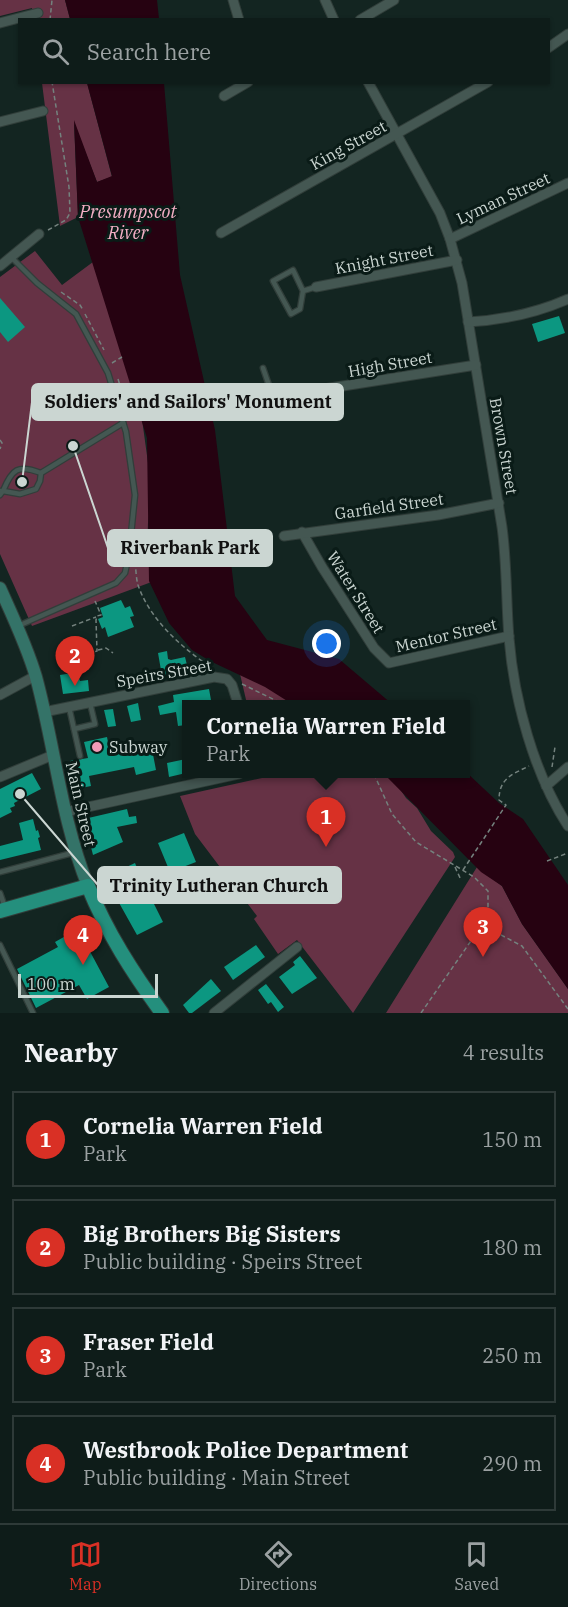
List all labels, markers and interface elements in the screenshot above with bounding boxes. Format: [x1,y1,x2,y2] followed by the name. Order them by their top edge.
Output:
[18,18,550,84] search box
[39,35,72,68] icon: search
[87,37,211,66] text: Search here
[306,116,390,174] street label: King Street
[453,168,553,228] street label: Lyman Street
[78,200,177,244] water label: Presumpscot River
[333,240,435,278] street label: Knight Street
[346,347,434,381] street label: High Street
[32,384,343,420] callout: Soldiers' and Sailors' Monument
[44,390,332,413] text: Soldiers' and Sailors' Monument
[486,396,522,496] street label: Brown Street
[333,488,445,524] street label: Garfield Street
[108,530,272,566] callout: Riverbank Park
[120,536,261,559] text: Riverbank Park
[323,547,389,637] street label: Water Street
[393,614,499,656] street label: Mentor Street
[312,629,341,658] your location
[56,636,94,686] pin: 2
[115,655,214,691] street label: Speirs Street
[182,700,470,778] popup
[206,711,446,740] text: Cornelia Warren Field
[109,737,168,757] place label: Subway
[90,740,104,754] marker: Subway
[206,740,250,767] text: Park
[62,760,101,849] street label: Main Street
[306,798,346,847] pin: 1
[98,867,341,903] callout: Trinity Lutheran Church
[110,874,329,897] text: Trinity Lutheran Church
[464,908,502,957] pin: 3
[64,916,103,965] pin: 4
[18,971,158,998] scale bar
[27,974,75,994] text: 100 m
[24,1035,118,1069] text: Nearby
[463,1039,544,1066] text: 4 results
[83,1111,323,1140] text: Cornelia Warren Field
[40,1126,52,1153] text: 1
[482,1126,542,1153] text: 150 m
[83,1140,127,1167] text: Park
[83,1219,341,1248] text: Big Brothers Big Sisters
[40,1234,52,1261] text: 2
[482,1234,542,1261] text: 180 m
[83,1248,362,1275] text: Public building · Speirs Street
[83,1327,214,1356] text: Fraser Field
[40,1342,52,1369] text: 3
[482,1342,542,1369] text: 250 m
[83,1356,127,1383] text: Park
[83,1435,408,1464] text: Westbrook Police Department
[40,1450,52,1477] text: 4
[482,1450,542,1477] text: 290 m
[83,1464,350,1491] text: Public building · Main Street
[69,1538,102,1594] tab: Map
[239,1538,317,1594] tab: Directions
[454,1538,499,1594] tab: Saved

